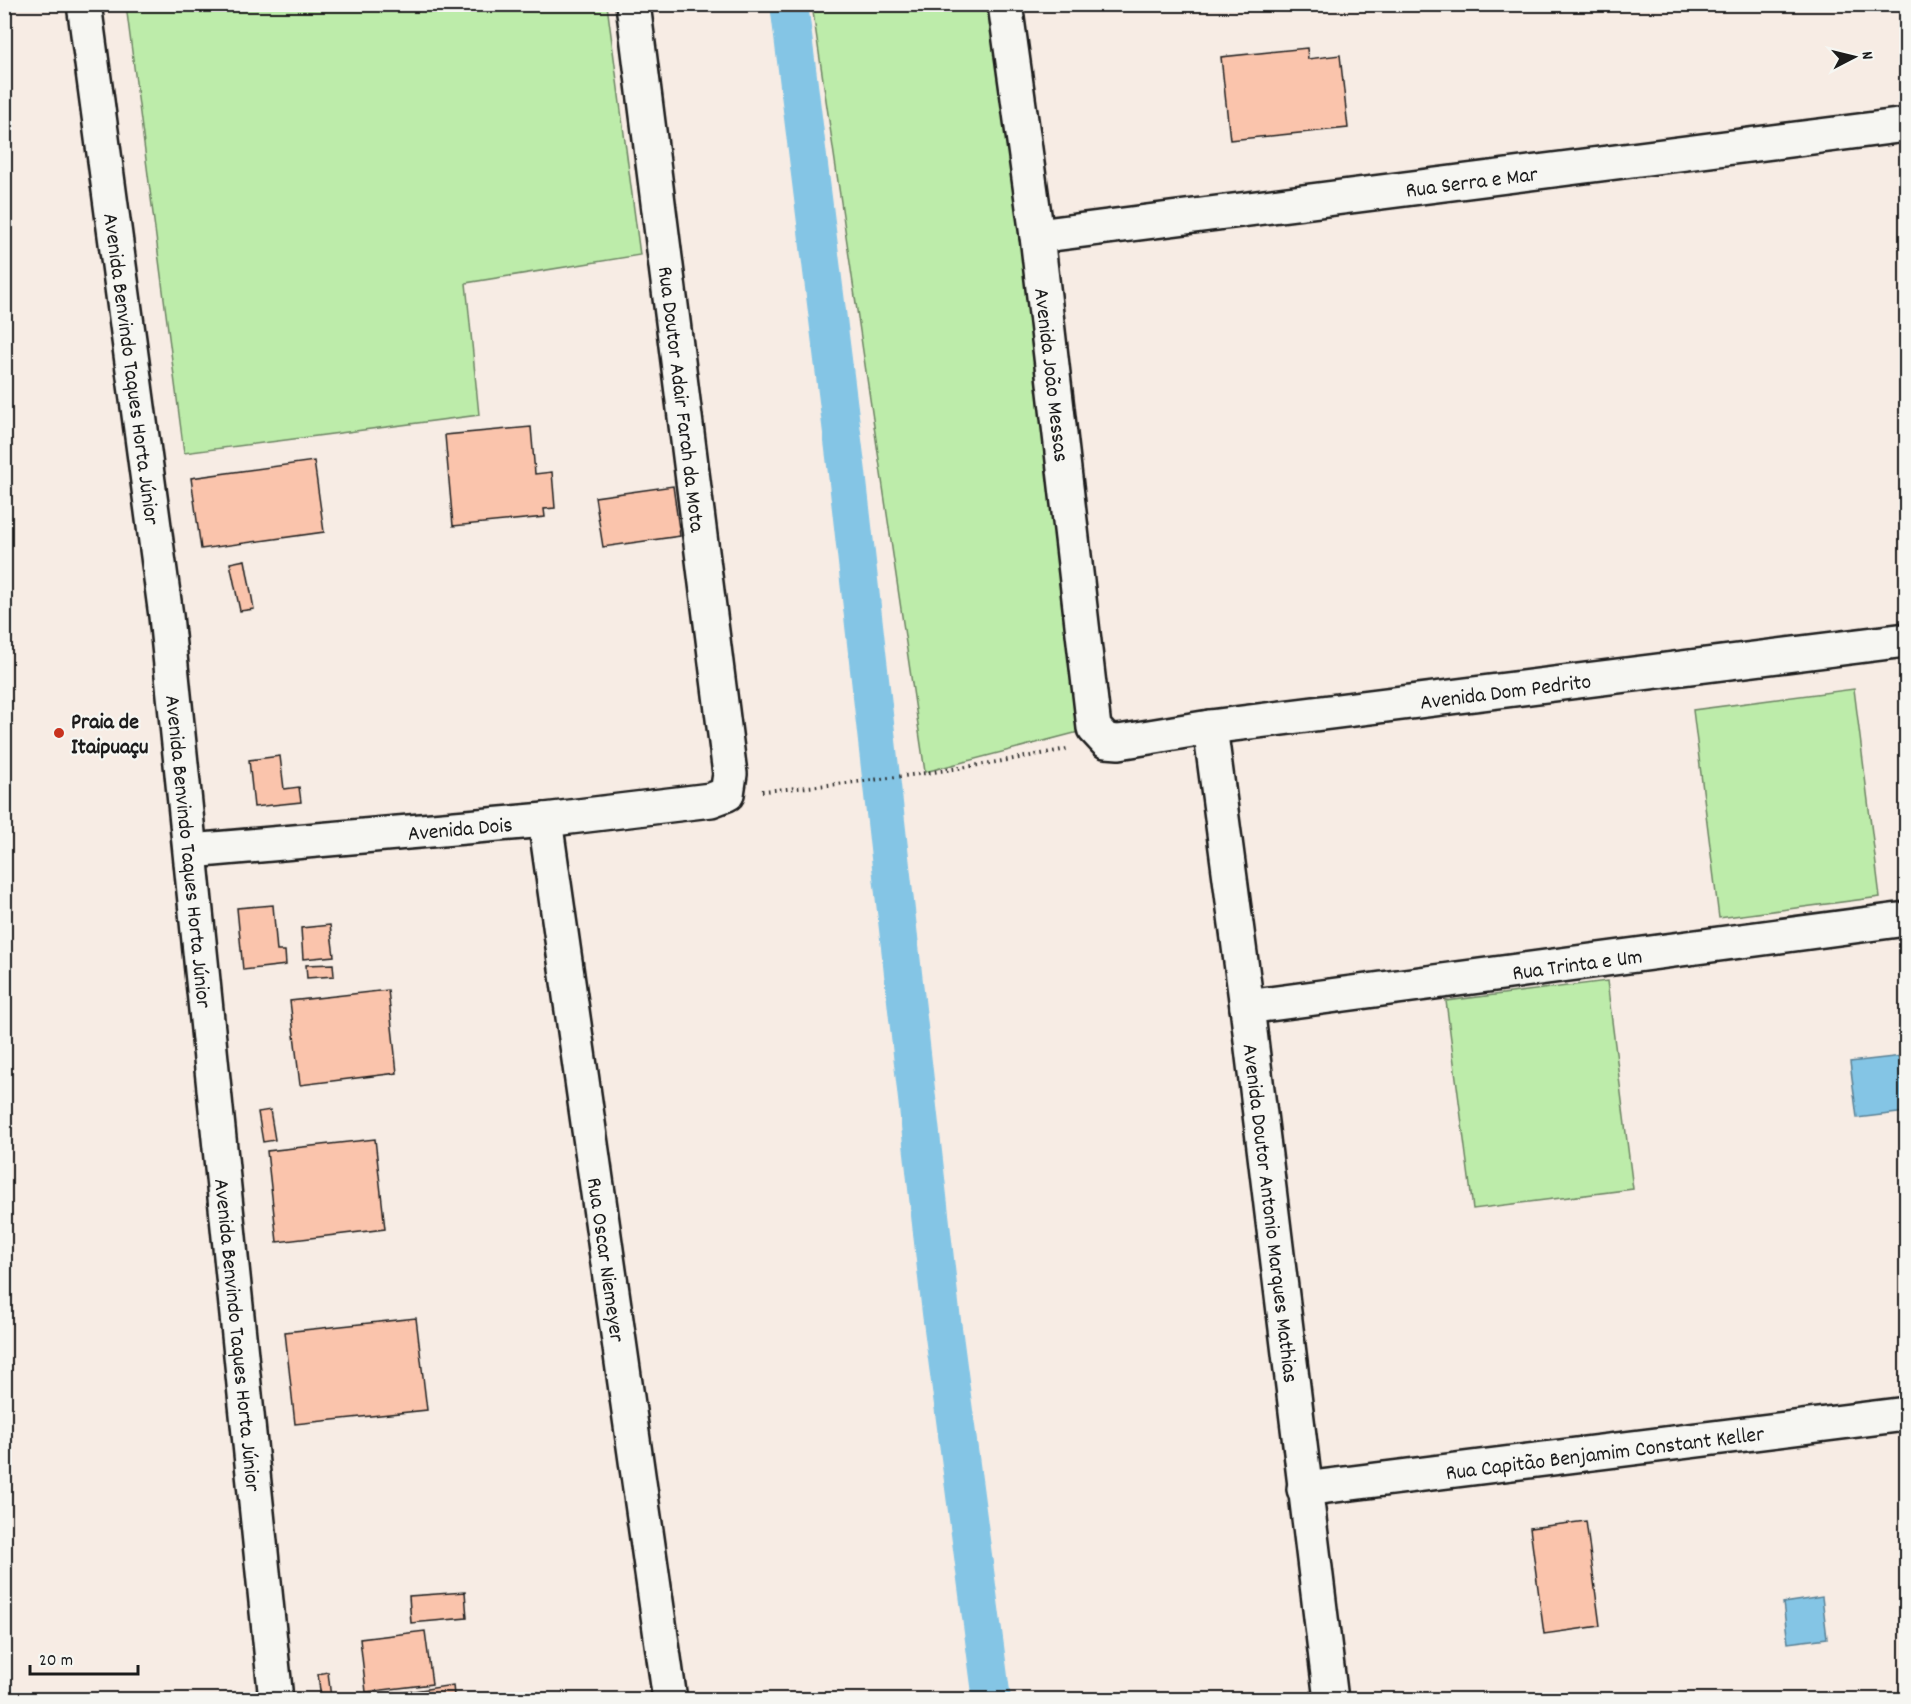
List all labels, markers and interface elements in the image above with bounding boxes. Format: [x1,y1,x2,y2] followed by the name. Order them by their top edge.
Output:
[1824,27,1884,87] north arrow
[1855,50,1878,61] text: N
[1404,160,1541,208] street label: Rua Serra e Mar
[93,211,166,528] street label: Avenida Benvindo Taques Horta Júnior
[648,265,711,535] street label: Rua Doutor Adair Farah da Mota
[1024,286,1075,464] street label: Avenida João Messas
[1418,668,1593,720] street label: Avenida Dom Pedrito
[155,694,218,1011] street label: Avenida Benvindo Taques Horta Júnior
[71,708,149,764] place label: Praia de Itaipuaçu
[52,726,66,740] marker: Praia de Itaipuaçu
[406,811,514,851] street label: Avenida Dois
[1511,942,1644,990] street label: Rua Trinta e Um
[1233,1042,1304,1385] street label: Avenida Doutor Antonio Marques Mathias
[577,1176,631,1345] street label: Rua Oscar Niemeyer
[204,1177,267,1494] street label: Avenida Benvindo Taques Horta Júnior
[1444,1420,1767,1490] street label: Rua Capitão Benjamim Constant Keller
[30,1638,138,1676] scale bar
[39,1649,73,1674] text: 20 m

